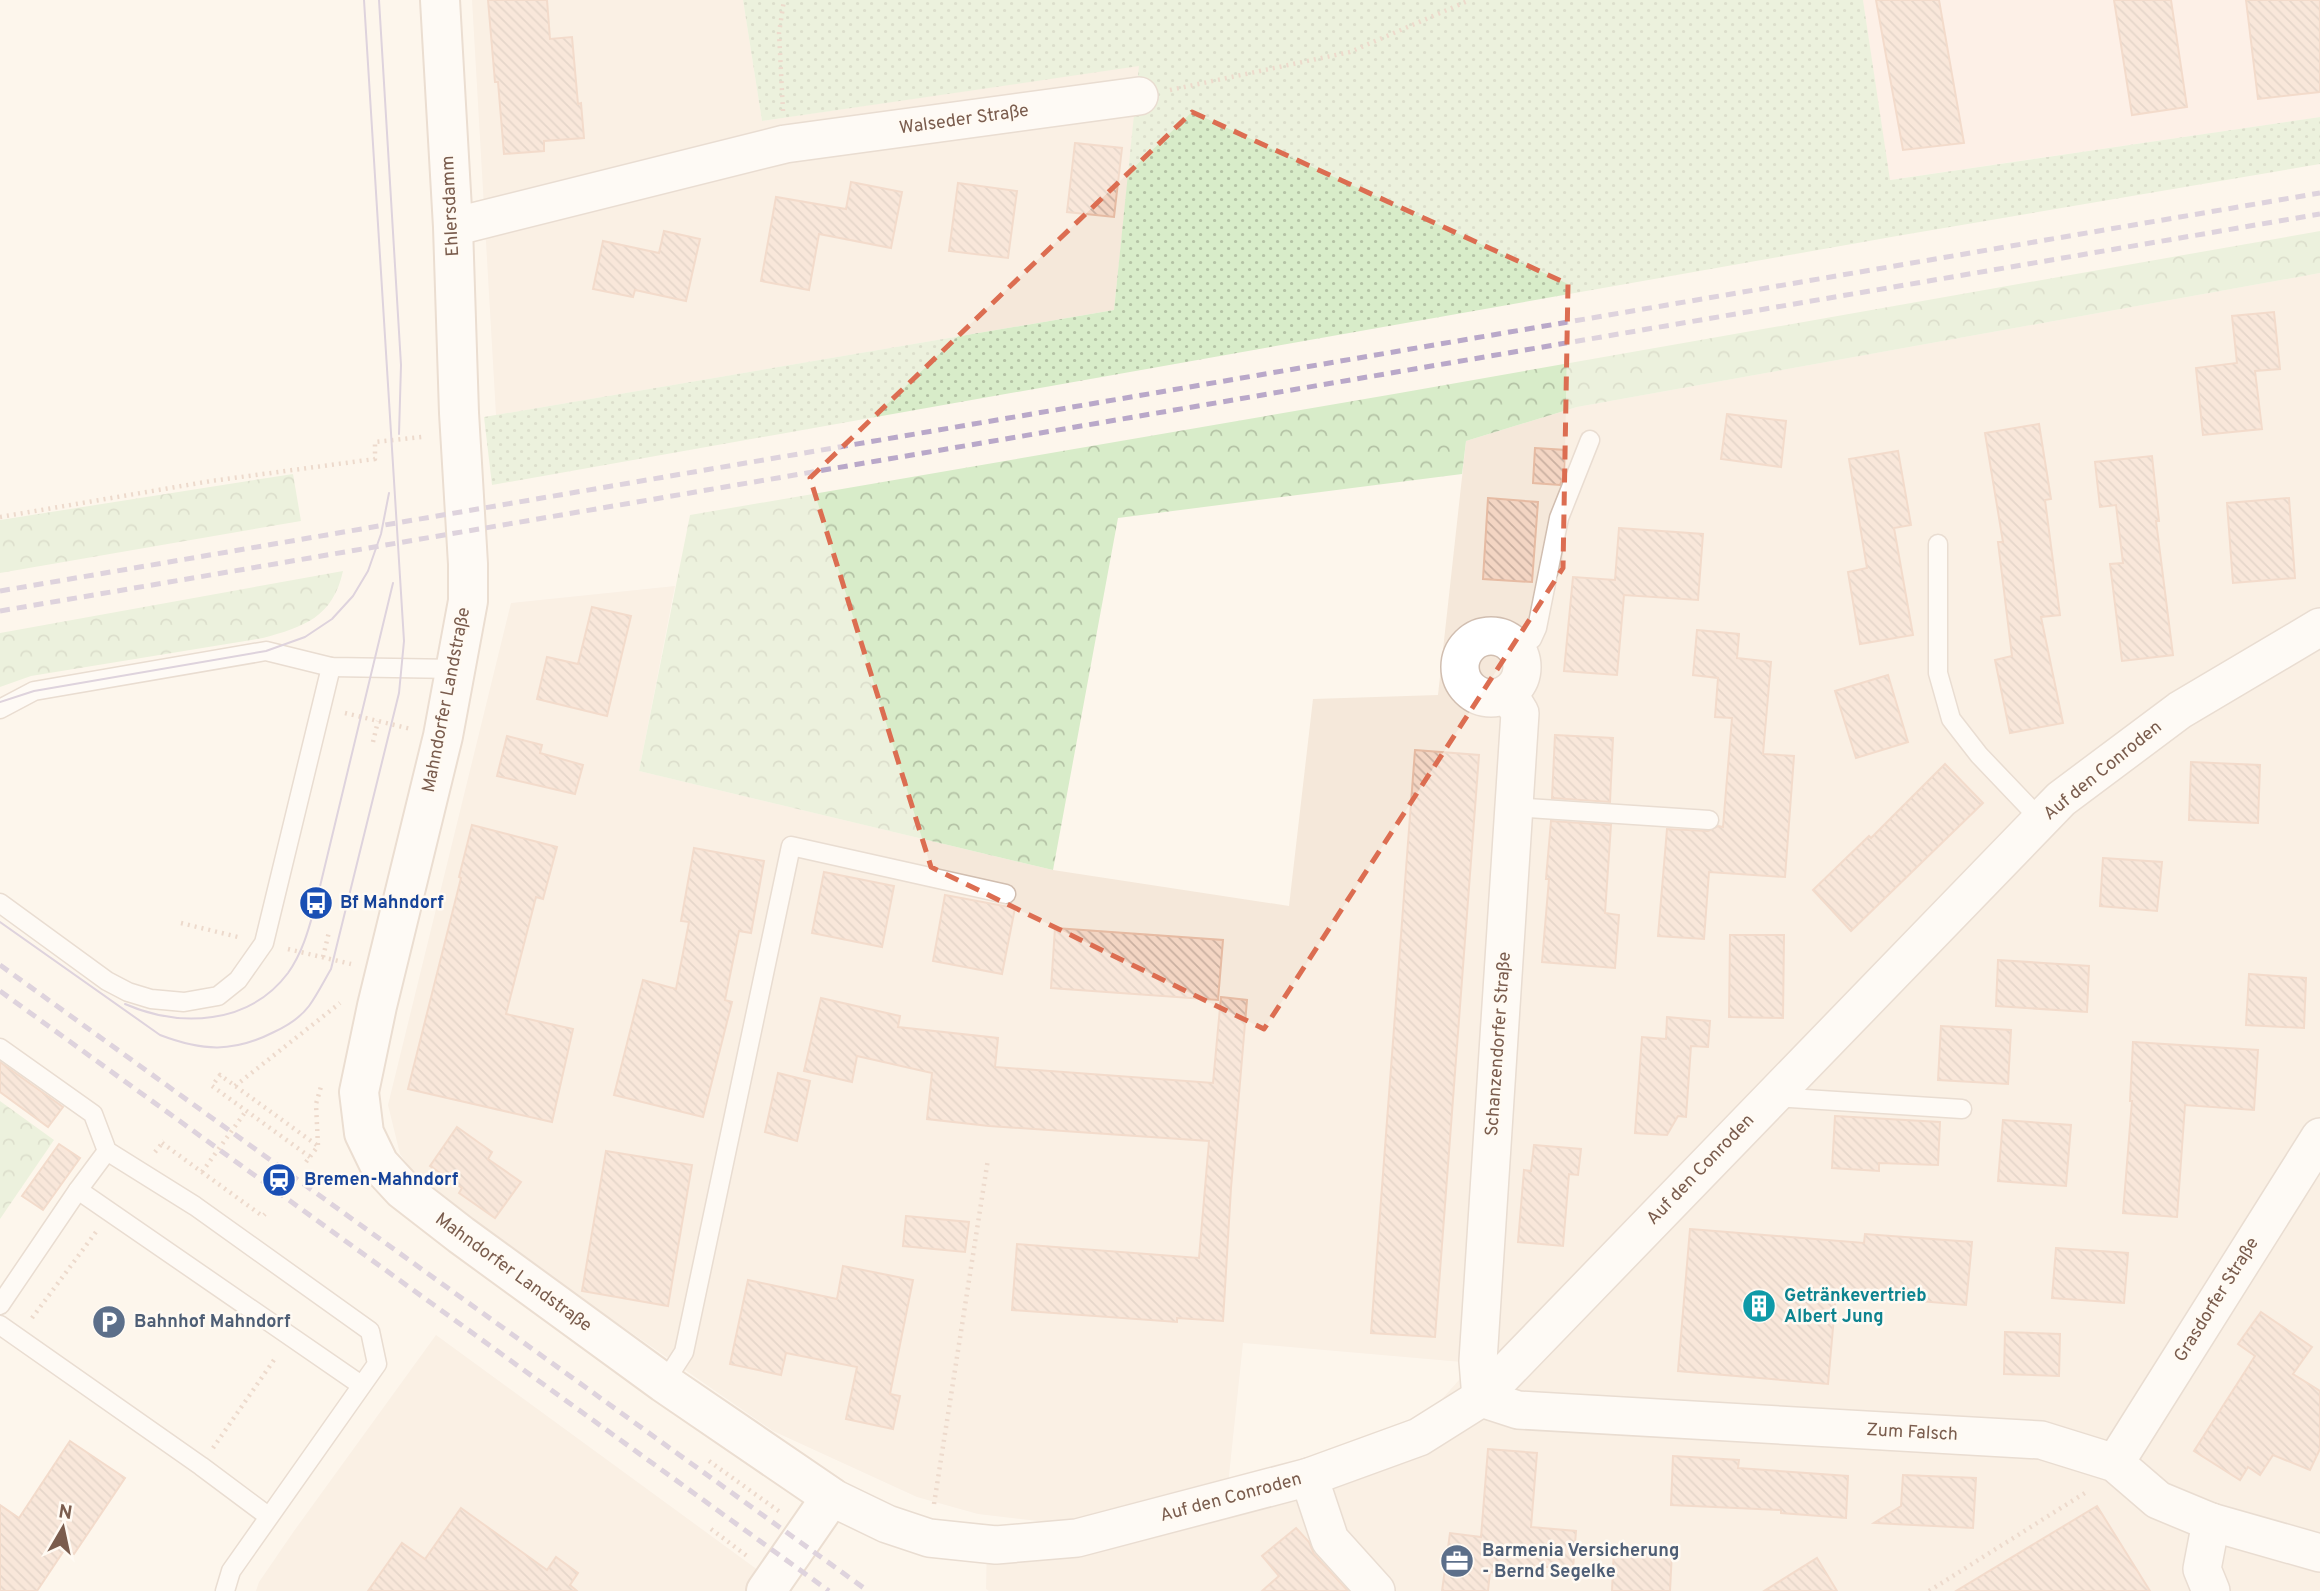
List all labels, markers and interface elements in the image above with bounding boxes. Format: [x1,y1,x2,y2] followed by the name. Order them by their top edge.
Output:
[898,100,1030,140] street label: Walseder Straße
[437,155,465,257] street label: Ehlersdamm
[418,605,476,795] street label: Mahndorfer Landstraße
[2039,716,2167,826] street label: Auf den Conroden
[297,884,335,922] bus stop icon: Bf Mahndorf
[340,892,444,915] place label: Bf Mahndorf
[1481,951,1517,1137] street label: Schanzendorfer Straße
[1642,1110,1760,1230] street label: Auf den Conroden
[260,1161,298,1199] station icon: Bremen-Mahndorf
[304,1169,459,1192] place label: Bremen-Mahndorf
[430,1208,596,1338] street label: Mahndorfer Landstraße
[2169,1233,2265,1367] street label: Grasdorfer Straße
[1784,1285,1927,1329] place label: Getränkevertrieb Albert Jung
[1740,1287,1778,1325] building icon: Getränkevertrieb Albert Jung
[90,1303,128,1341] parking icon: Bahnhof Mahndorf
[134,1311,291,1334] place label: Bahnhof Mahndorf
[1866,1419,1958,1447] street label: Zum Falsch
[1158,1468,1304,1528] street label: Auf den Conroden
[28,1493,98,1563] north arrow
[57,1500,74,1526] text: N
[1482,1540,1679,1584] place label: Barmenia Versicherung - Bernd Segelke
[1438,1542,1476,1580] office icon: Barmenia Versicherung - Bernd Segelke

